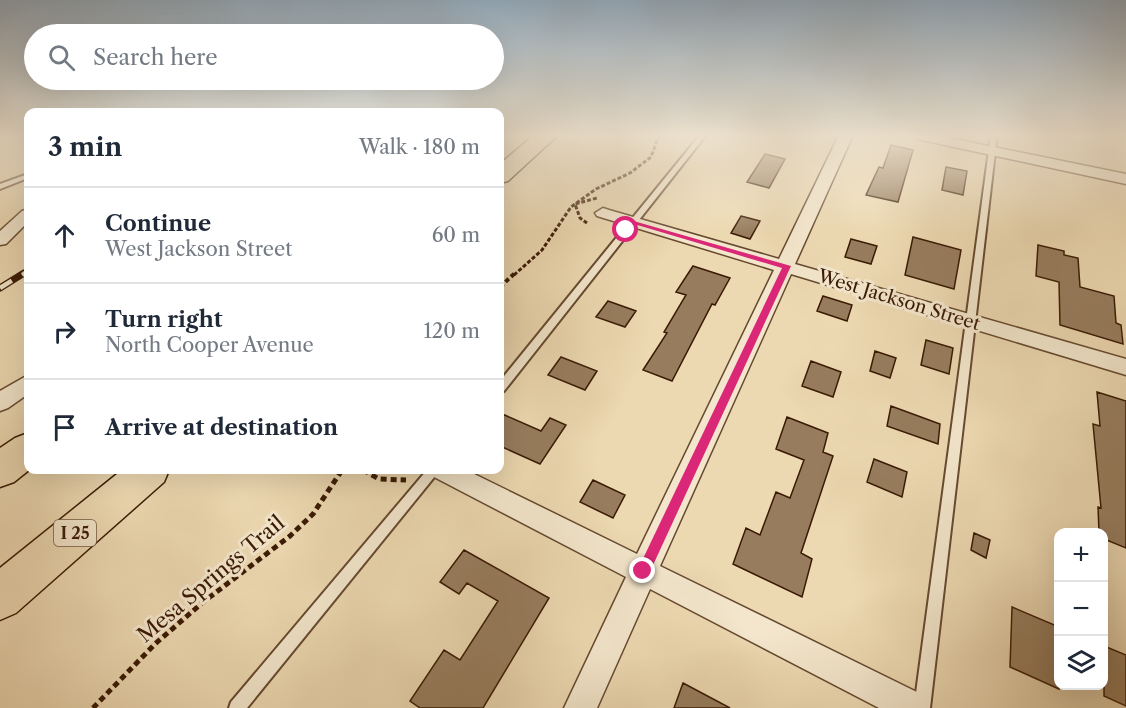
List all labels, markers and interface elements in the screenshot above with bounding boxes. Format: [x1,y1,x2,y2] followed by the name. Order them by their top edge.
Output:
[24,24,504,90] search box
[45,41,78,74] icon: search
[93,44,218,71] text: Search here
[48,131,122,163] text: 3 min
[359,135,480,159] text: Walk · 180 m
[105,210,211,237] text: Continue
[612,216,638,242] route start
[48,219,81,252] icon: ahead
[432,223,480,247] text: 60 m
[105,237,292,261] text: West Jackson Street
[814,265,983,335] street label: West Jackson Street
[105,306,223,333] text: Turn right
[48,315,81,348] icon: right
[423,319,480,343] text: 120 m
[105,333,314,357] text: North Cooper Avenue
[48,411,81,444] icon: arrive
[105,414,338,441] text: Arrive at destination
[132,510,289,647] street label: Mesa Springs Trail
[54,520,96,546] road number: I 25
[1054,528,1108,690] map controls
[1054,528,1108,582] button: +
[629,557,655,583] route end
[1054,582,1108,636] button: −
[1054,636,1108,690] button: layers

